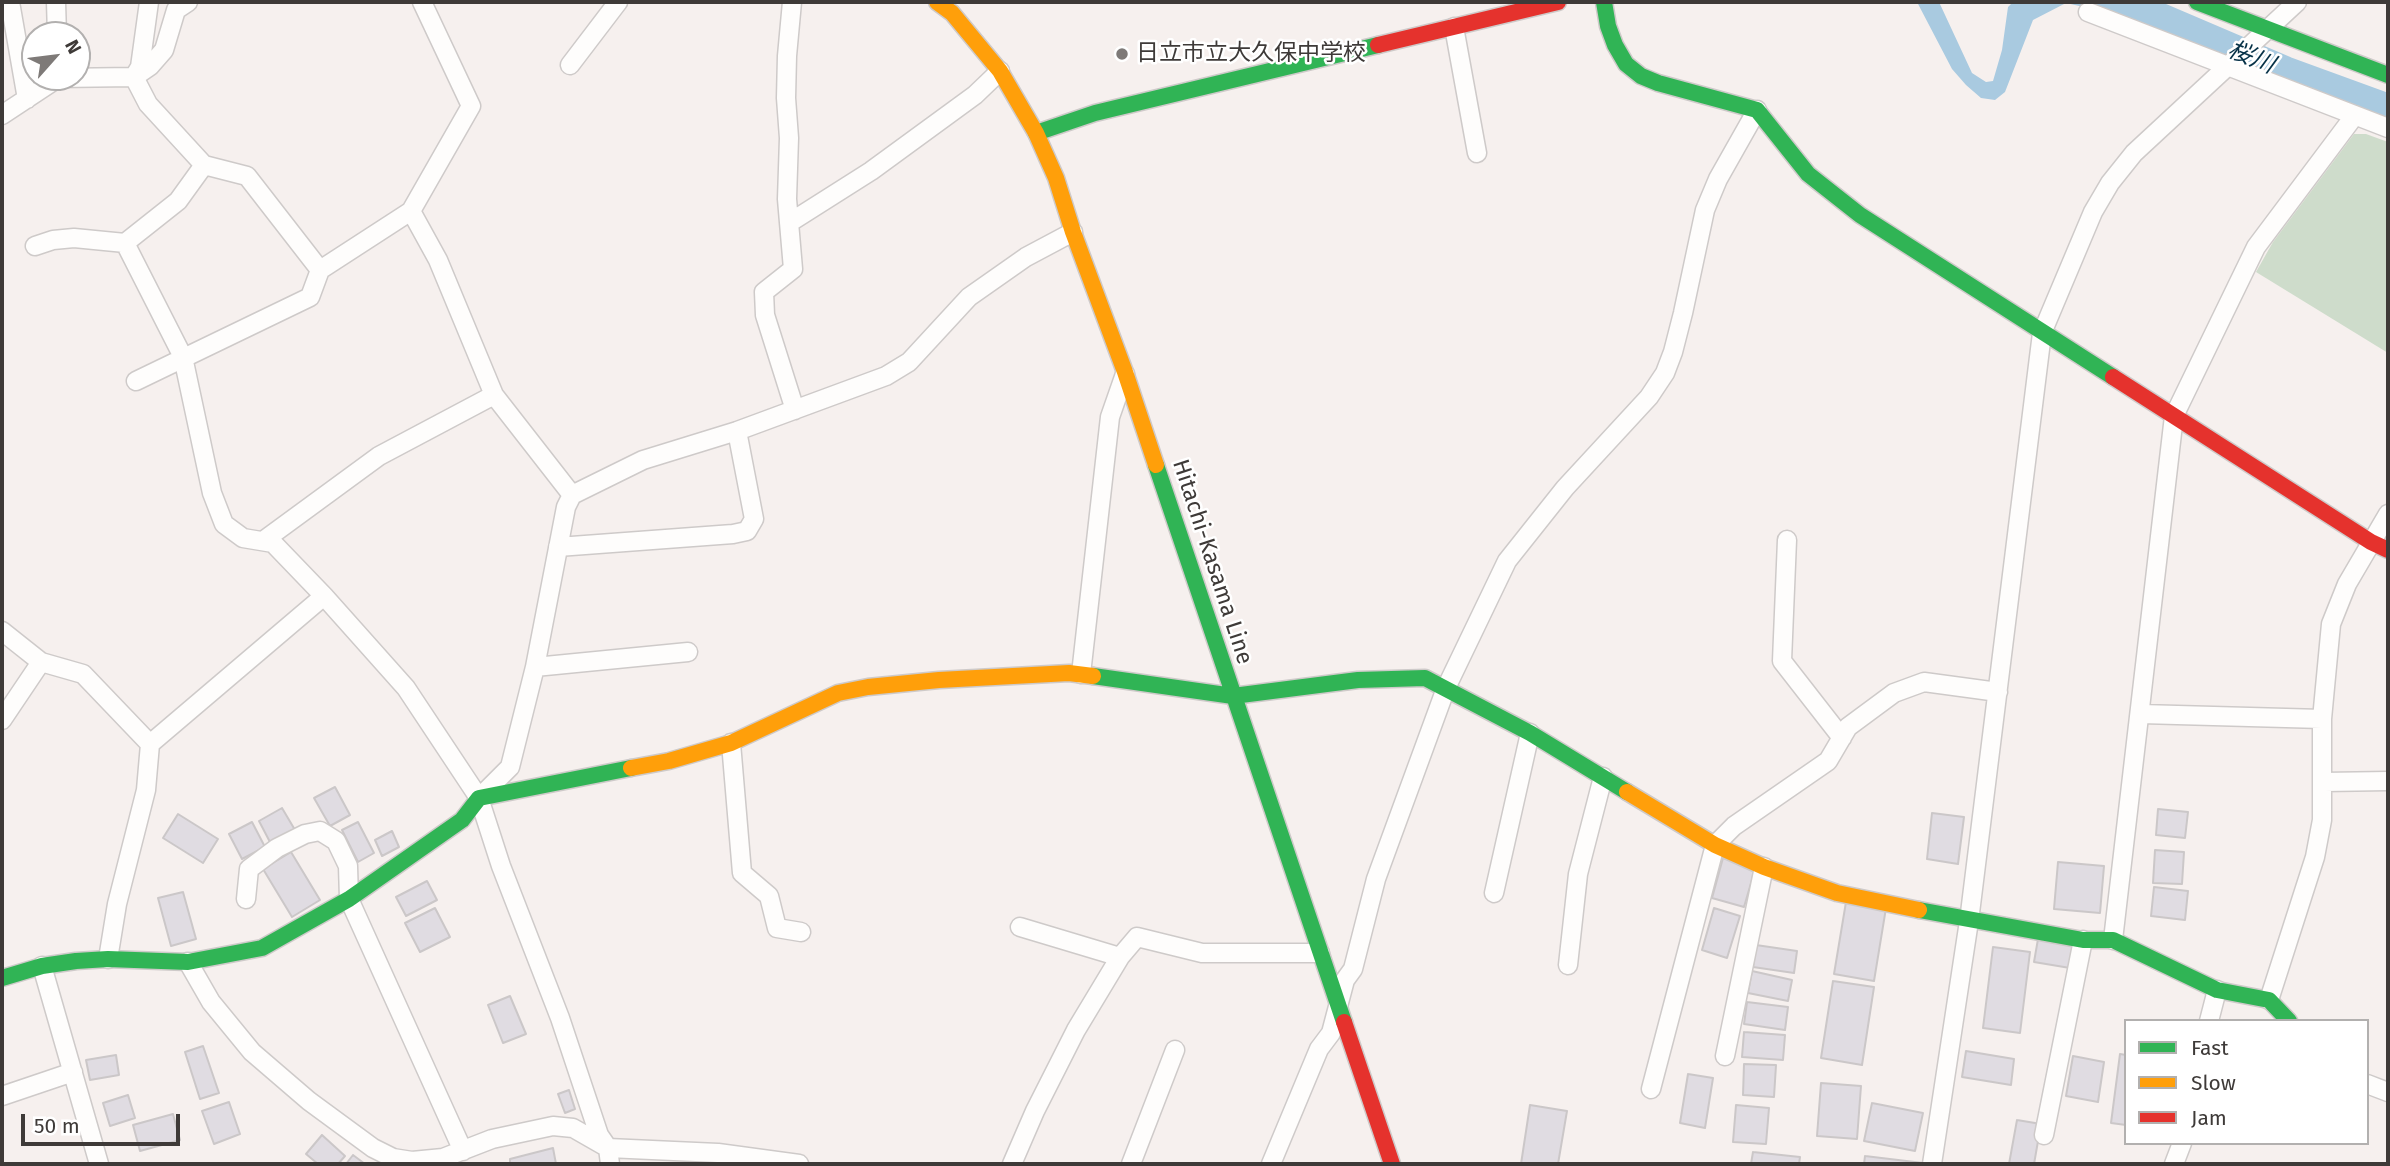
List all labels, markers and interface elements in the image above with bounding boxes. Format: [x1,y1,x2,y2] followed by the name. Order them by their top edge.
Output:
[21,21,91,91] north arrow
[60,36,86,58] text: N
[2223,36,2279,80] water label: 桜川
[1136,40,1366,68] place label: 日立市立大久保中学校
[1114,46,1130,62] marker: 日立市立大久保中学校
[1166,456,1258,668] street label: Hitachi-Kasama Line
[2124,1019,2369,1145] legend
[2191,1035,2229,1061] text: Fast
[2191,1070,2236,1096] text: Slow
[24,1100,184,1144] scale bar
[2191,1105,2227,1131] text: Jam
[34,1113,80,1139] text: 50 m

